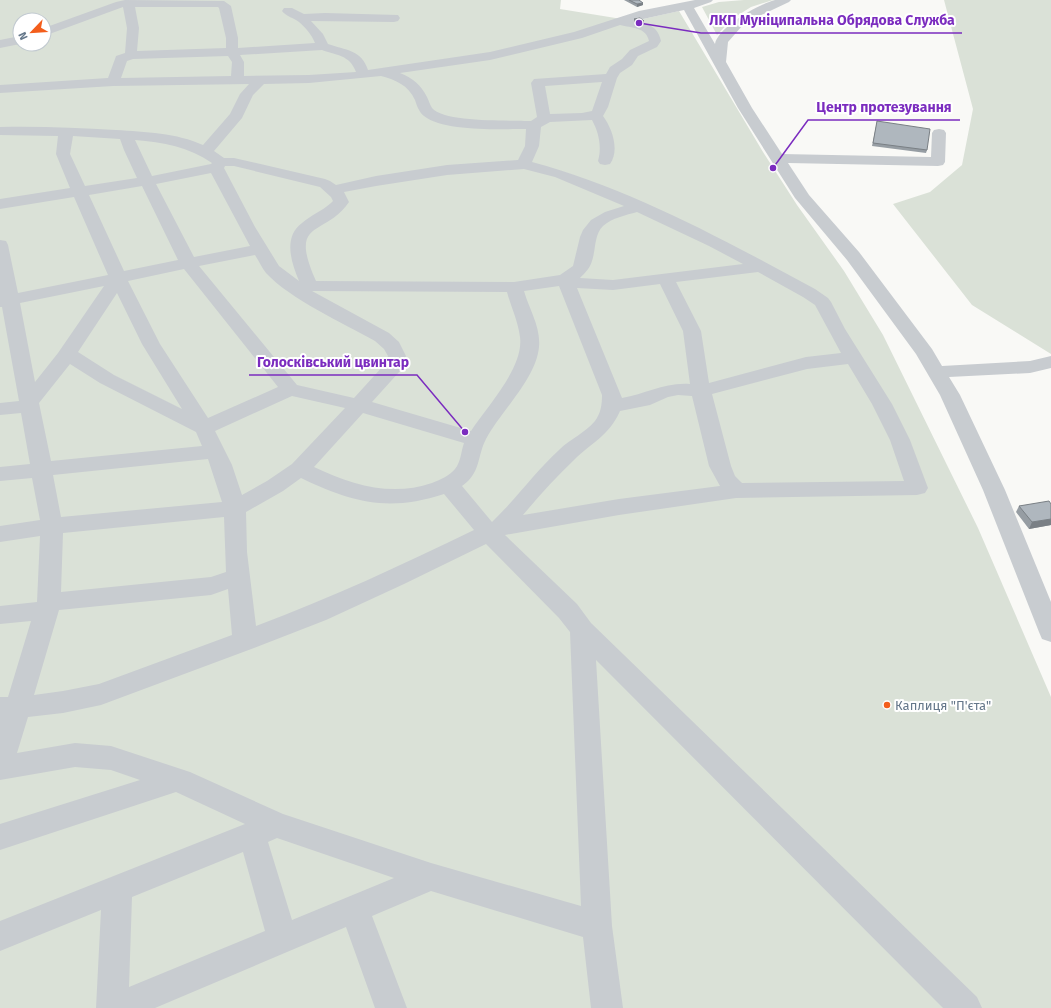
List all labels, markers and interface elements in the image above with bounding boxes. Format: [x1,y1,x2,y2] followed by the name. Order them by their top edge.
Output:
[701,7,962,33] callout: ЛКП Муніципальна Обрядова Служба
[12,12,52,52] north arrow
[709,12,955,29] text: ЛКП Муніципальна Обрядова Служба
[16,30,31,42] text: N
[808,94,960,120] callout: Центр протезування
[816,99,952,116] text: Центр протезування
[249,349,417,375] callout: Голосківський цвинтар
[257,354,409,371] text: Голосківський цвинтар
[895,698,991,713] place label: Каплиця "П'єта"
[882,700,892,710] marker: Каплиця "П'єта"

